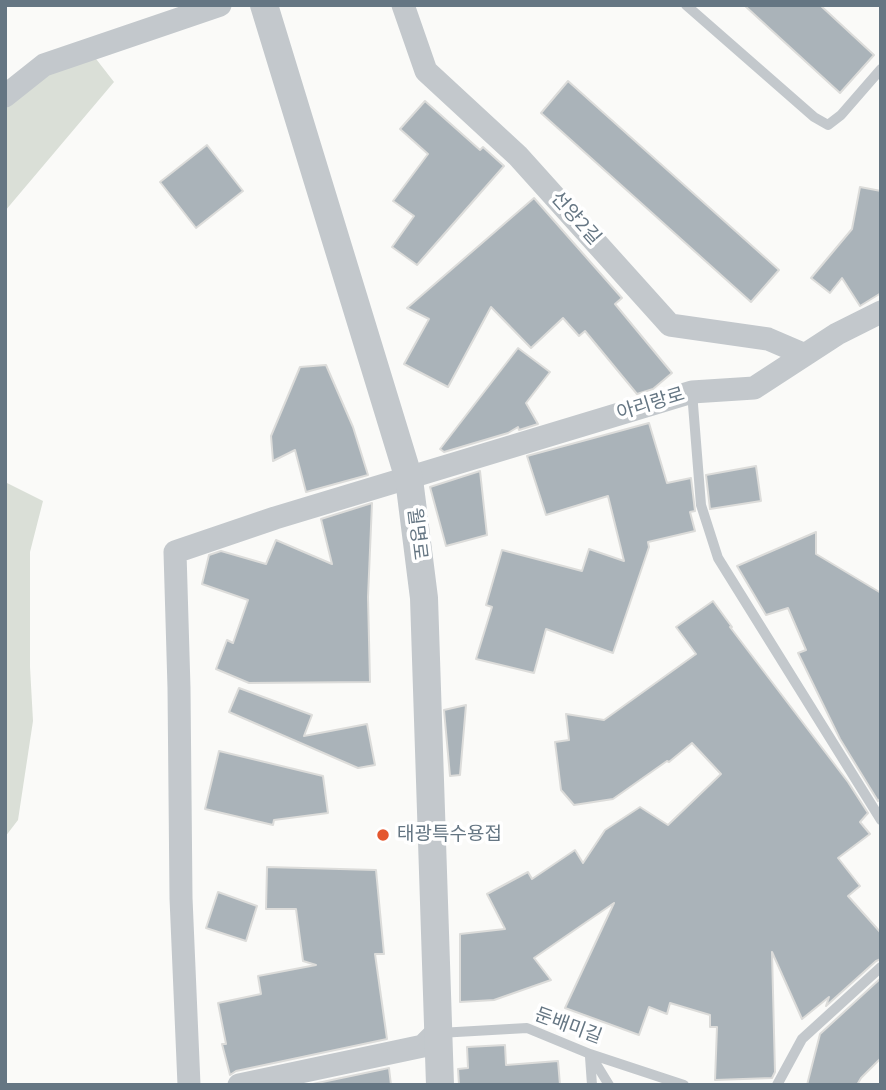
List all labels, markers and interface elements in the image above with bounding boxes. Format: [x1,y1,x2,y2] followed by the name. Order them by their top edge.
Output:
[545,188,605,250] street label: 선양2길
[614,384,688,426] street label: 아리랑로
[401,507,431,561] street label: 월명로
[397,824,502,846] place label: 태광특수용접
[375,827,391,843] marker: 태광특수용접
[531,1004,605,1050] street label: 둔배미길

